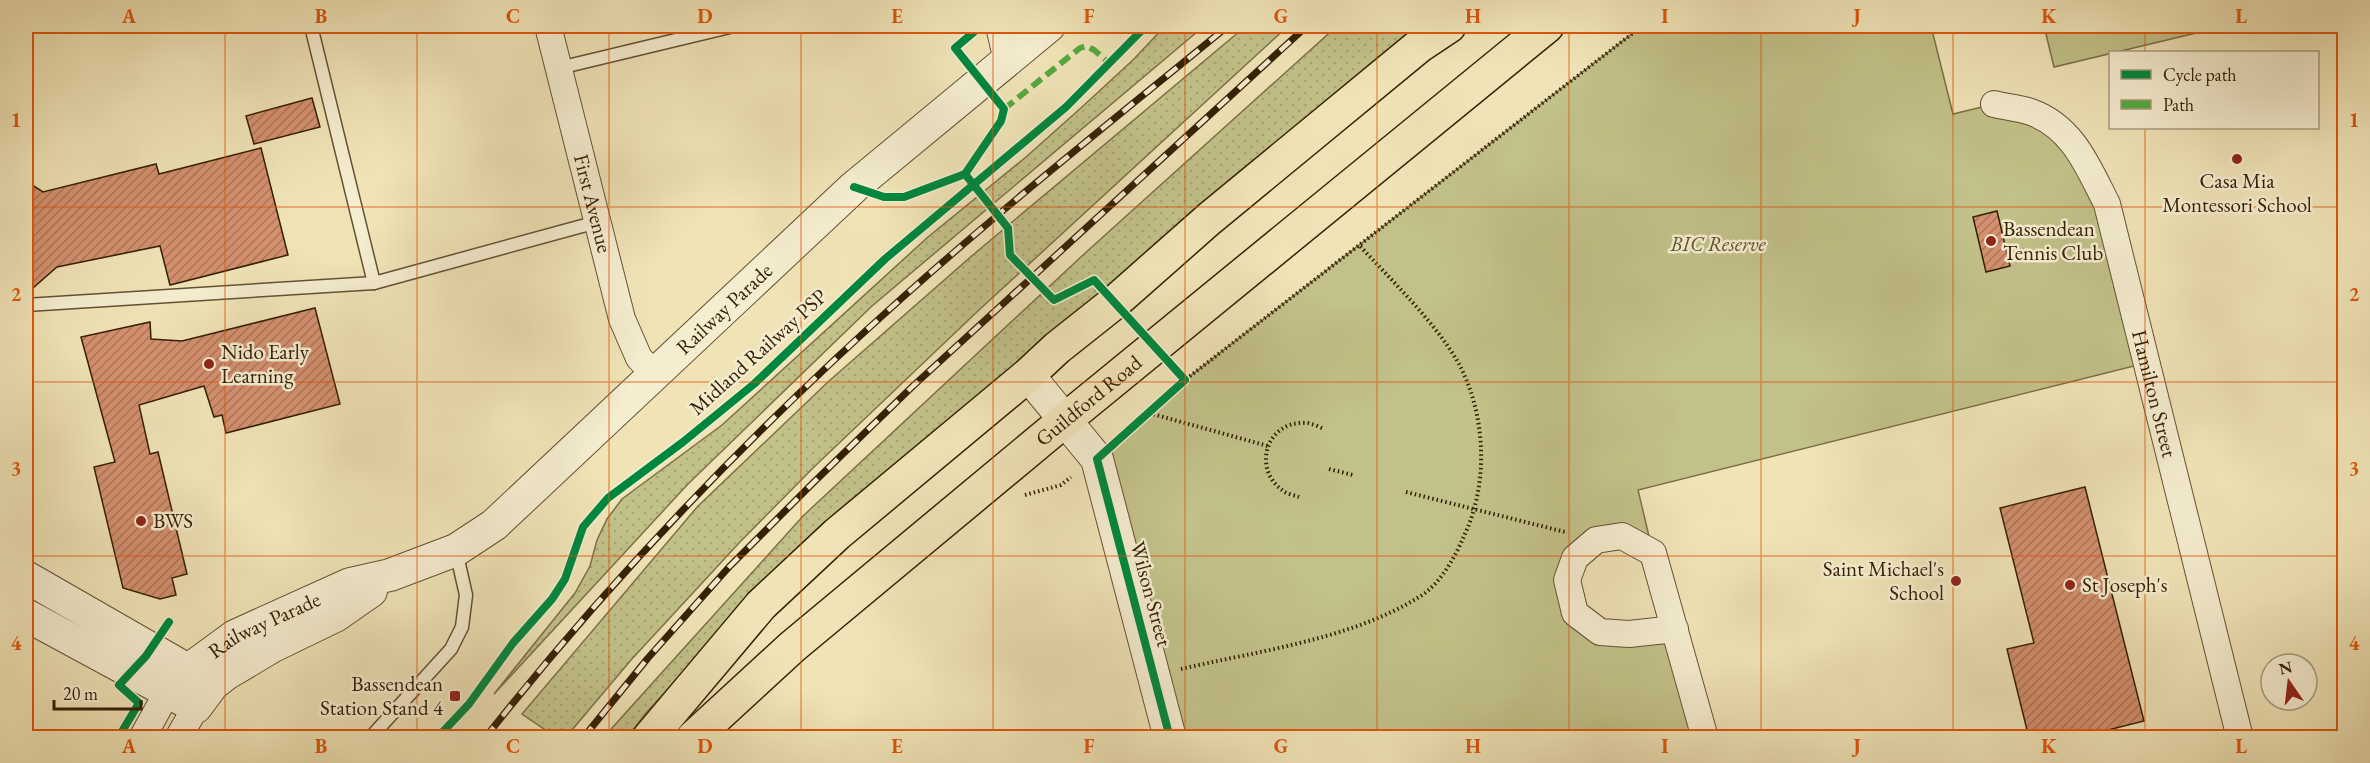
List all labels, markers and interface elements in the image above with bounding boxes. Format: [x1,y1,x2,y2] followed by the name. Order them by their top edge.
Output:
[121,3,137,29] text: A
[315,3,327,29] text: B
[506,3,520,29] text: C
[697,3,713,29] text: D
[891,3,903,29] text: E
[1084,3,1095,29] text: F
[1274,3,1288,29] text: G
[1465,3,1481,29] text: H
[1661,3,1669,29] text: I
[1851,3,1861,29] text: J
[2041,3,2057,29] text: K
[2235,3,2247,29] text: L
[2109,51,2319,129] legend
[2163,63,2237,86] text: Cycle path
[2163,93,2194,116] text: Path
[11,107,21,133] text: 1
[2349,107,2359,133] text: 1
[568,151,619,256] street label: First Avenue
[2230,152,2244,166] marker: Casa Mia Montessori School
[2162,167,2312,218] place label: Casa Mia Montessori School
[2003,215,2103,266] place label: Bassendean Tennis Club
[1669,230,1767,257] park label: BIC Reserve
[1984,234,1998,248] marker: Bassendean Tennis Club
[670,257,778,360] street label: Railway Parade
[11,281,22,307] text: 2
[2349,281,2360,307] text: 2
[683,282,832,421] street label: Midland Railway PSP
[2126,327,2184,460] street label: Hamilton Street
[221,338,310,389] place label: Nido Early Learning
[1030,349,1147,452] street label: Guildford Road
[202,357,216,371] marker: Nido Early Learning
[11,455,21,481] text: 3
[2349,455,2359,481] text: 3
[153,507,193,534] place label: BWS
[134,514,148,528] marker: BWS
[1125,538,1179,650] street label: Wilson Street
[1823,555,1944,606] place label: Saint Michael's School
[2082,571,2168,598] place label: St Joseph's
[1949,574,1963,588] marker: Saint Michael's School
[2063,578,2077,592] marker: St Joseph's
[202,585,324,664] street label: Railway Parade
[11,630,22,656] text: 4
[2349,630,2360,656] text: 4
[2259,652,2319,712] north arrow
[2277,656,2294,680] text: N
[320,670,444,721] place label: Bassendean Station Stand 4
[54,673,141,711] scale bar
[63,682,98,705] text: 20 m
[448,689,462,703] marker: Bassendean Station Stand 4
[121,733,137,759] text: A
[315,733,327,759] text: B
[506,733,520,759] text: C
[697,733,713,759] text: D
[891,733,903,759] text: E
[1084,733,1095,759] text: F
[1274,733,1288,759] text: G
[1465,733,1481,759] text: H
[1661,733,1669,759] text: I
[1851,733,1861,759] text: J
[2041,733,2057,759] text: K
[2235,733,2247,759] text: L

